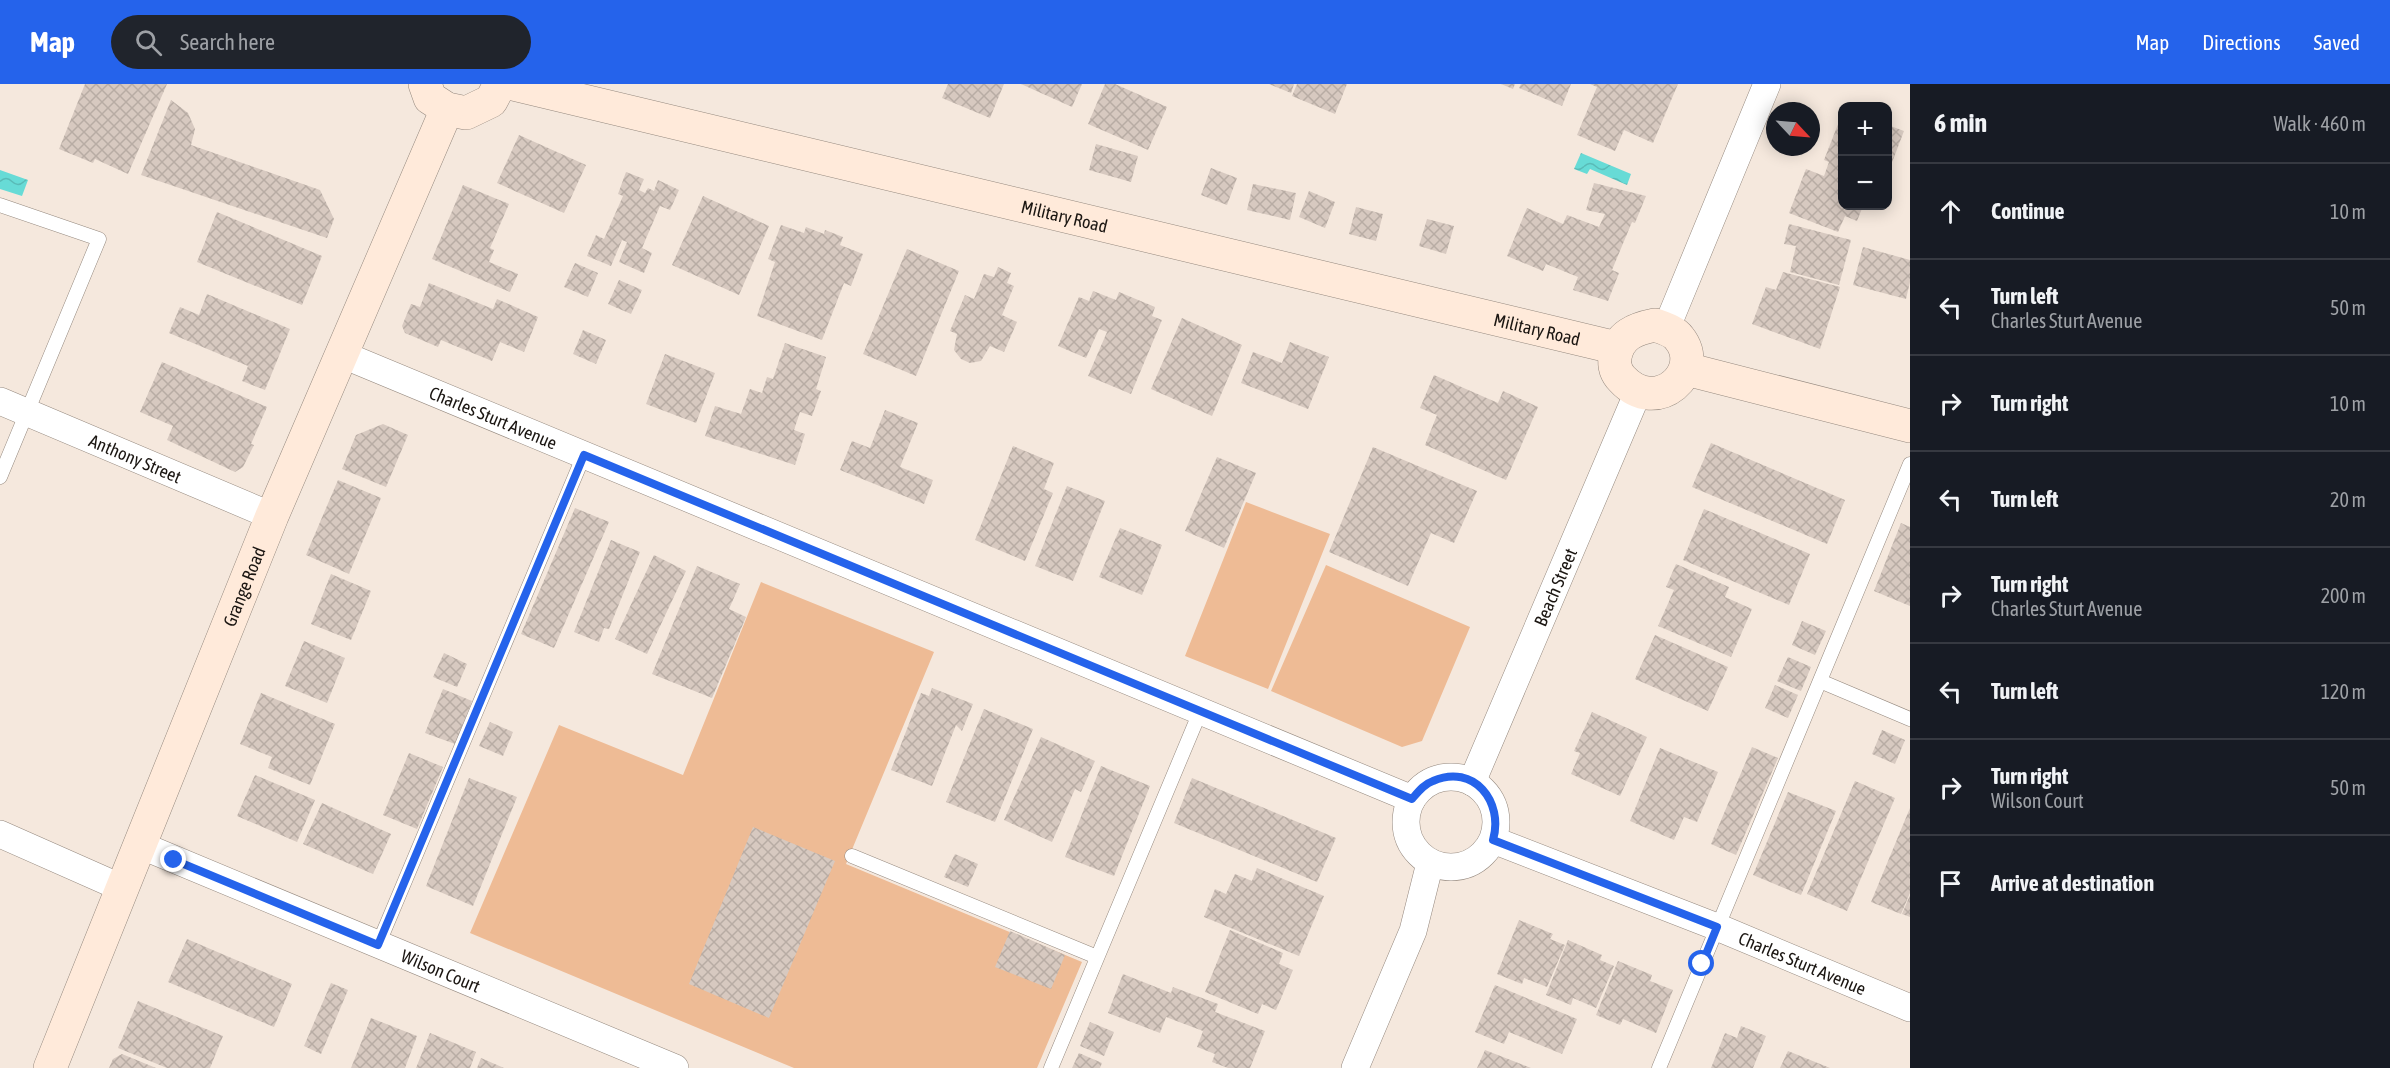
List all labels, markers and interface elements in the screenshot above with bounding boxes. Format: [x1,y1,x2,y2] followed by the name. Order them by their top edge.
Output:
[111,15,531,69] search box
[30,26,75,58] text: Map
[132,26,165,59] icon: search
[180,29,275,55] text: Search here
[2135,30,2169,54] text: Map
[2202,30,2281,54] text: Directions
[2314,30,2360,54] text: Saved
[1766,102,1820,156] north arrow
[1838,102,1892,210] map controls
[1838,102,1892,156] button: +
[1934,108,1987,138] text: 6 min
[2274,112,2366,135] text: Walk · 460 m
[1838,156,1892,210] button: −
[1019,195,1110,236] street label: Military Road
[1934,195,1967,228] icon: ahead
[1991,198,2065,224] text: Continue
[2330,200,2366,223] text: 10 m
[1991,283,2058,309] text: Turn left
[1934,291,1967,324] icon: left
[2330,296,2366,319] text: 50 m
[1492,308,1582,349] street label: Military Road
[1991,309,2142,332] text: Charles Sturt Avenue
[426,381,560,453] street label: Charles Sturt Avenue
[1934,387,1967,420] icon: right
[1991,390,2068,416] text: Turn right
[2330,392,2366,415] text: 10 m
[86,429,185,487] street label: Anthony Street
[1934,483,1967,516] icon: left
[1991,486,2058,512] text: Turn left
[2330,488,2366,511] text: 20 m
[218,544,269,629] street label: Grange Road
[1529,545,1581,629] street label: Beach Street
[1991,571,2068,597] text: Turn right
[1934,579,1967,612] icon: right
[2321,584,2366,607] text: 200 m
[1991,597,2142,620] text: Charles Sturt Avenue
[1934,675,1967,708] icon: left
[1991,678,2058,704] text: Turn left
[2321,680,2366,703] text: 120 m
[1991,763,2068,789] text: Turn right
[1934,771,1967,804] icon: right
[2330,776,2366,799] text: 50 m
[1991,789,2084,812] text: Wilson Court
[160,846,186,872] route end
[1934,867,1967,900] icon: arrive
[1991,870,2154,896] text: Arrive at destination
[1736,927,1869,999] street label: Charles Sturt Avenue
[398,945,484,996] street label: Wilson Court
[1688,950,1714,976] route start

